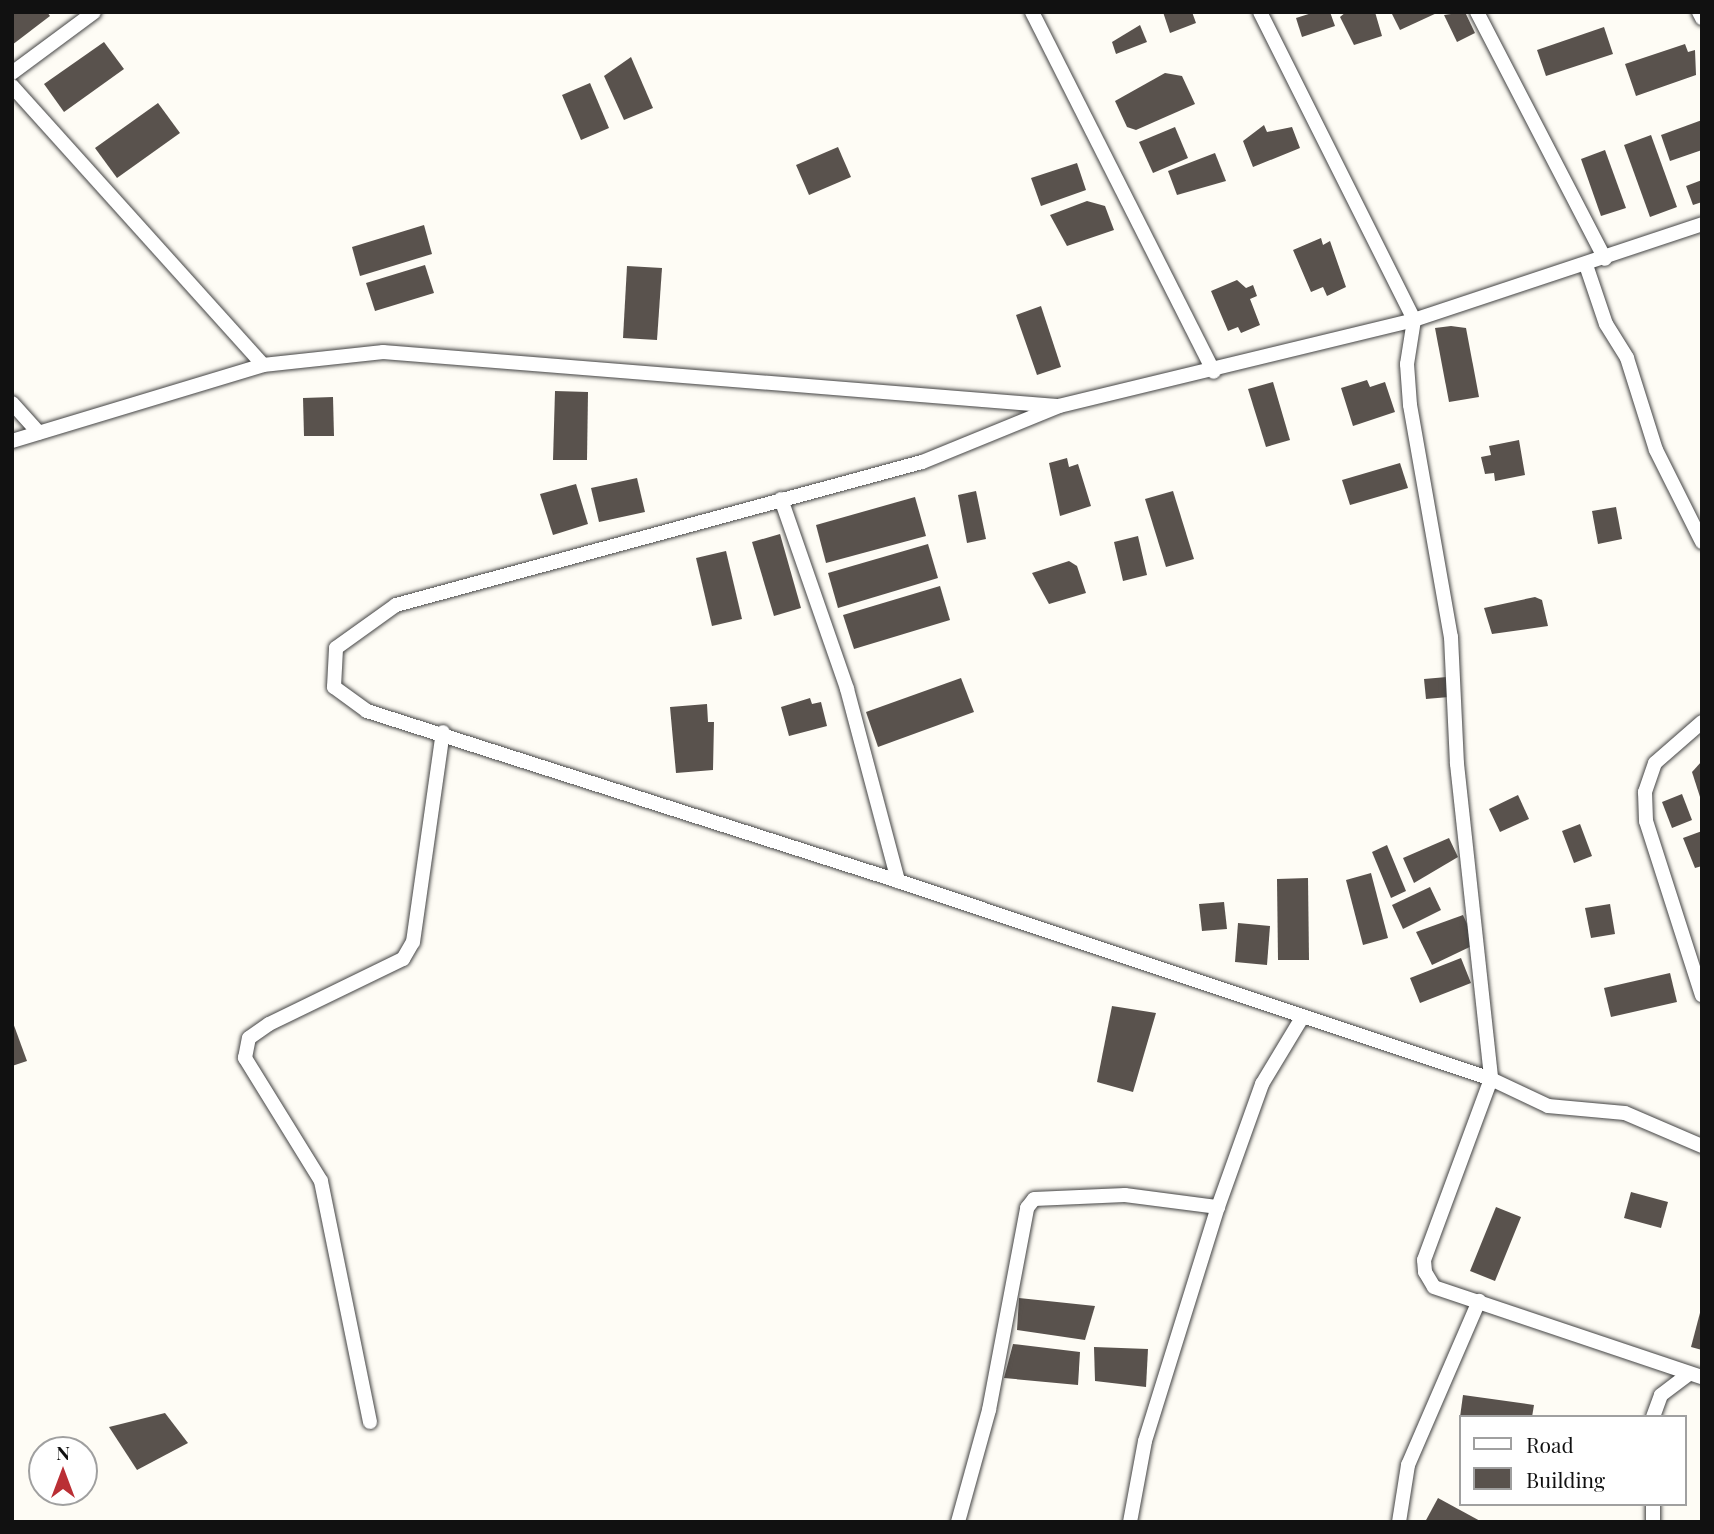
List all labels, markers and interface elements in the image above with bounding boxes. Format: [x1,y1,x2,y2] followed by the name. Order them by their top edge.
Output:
[1458,1415,1686,1506] legend
[1526,1430,1574,1458] text: Road
[28,1436,98,1506] north arrow
[56,1439,70,1465] text: N
[1526,1465,1605,1493] text: Building

